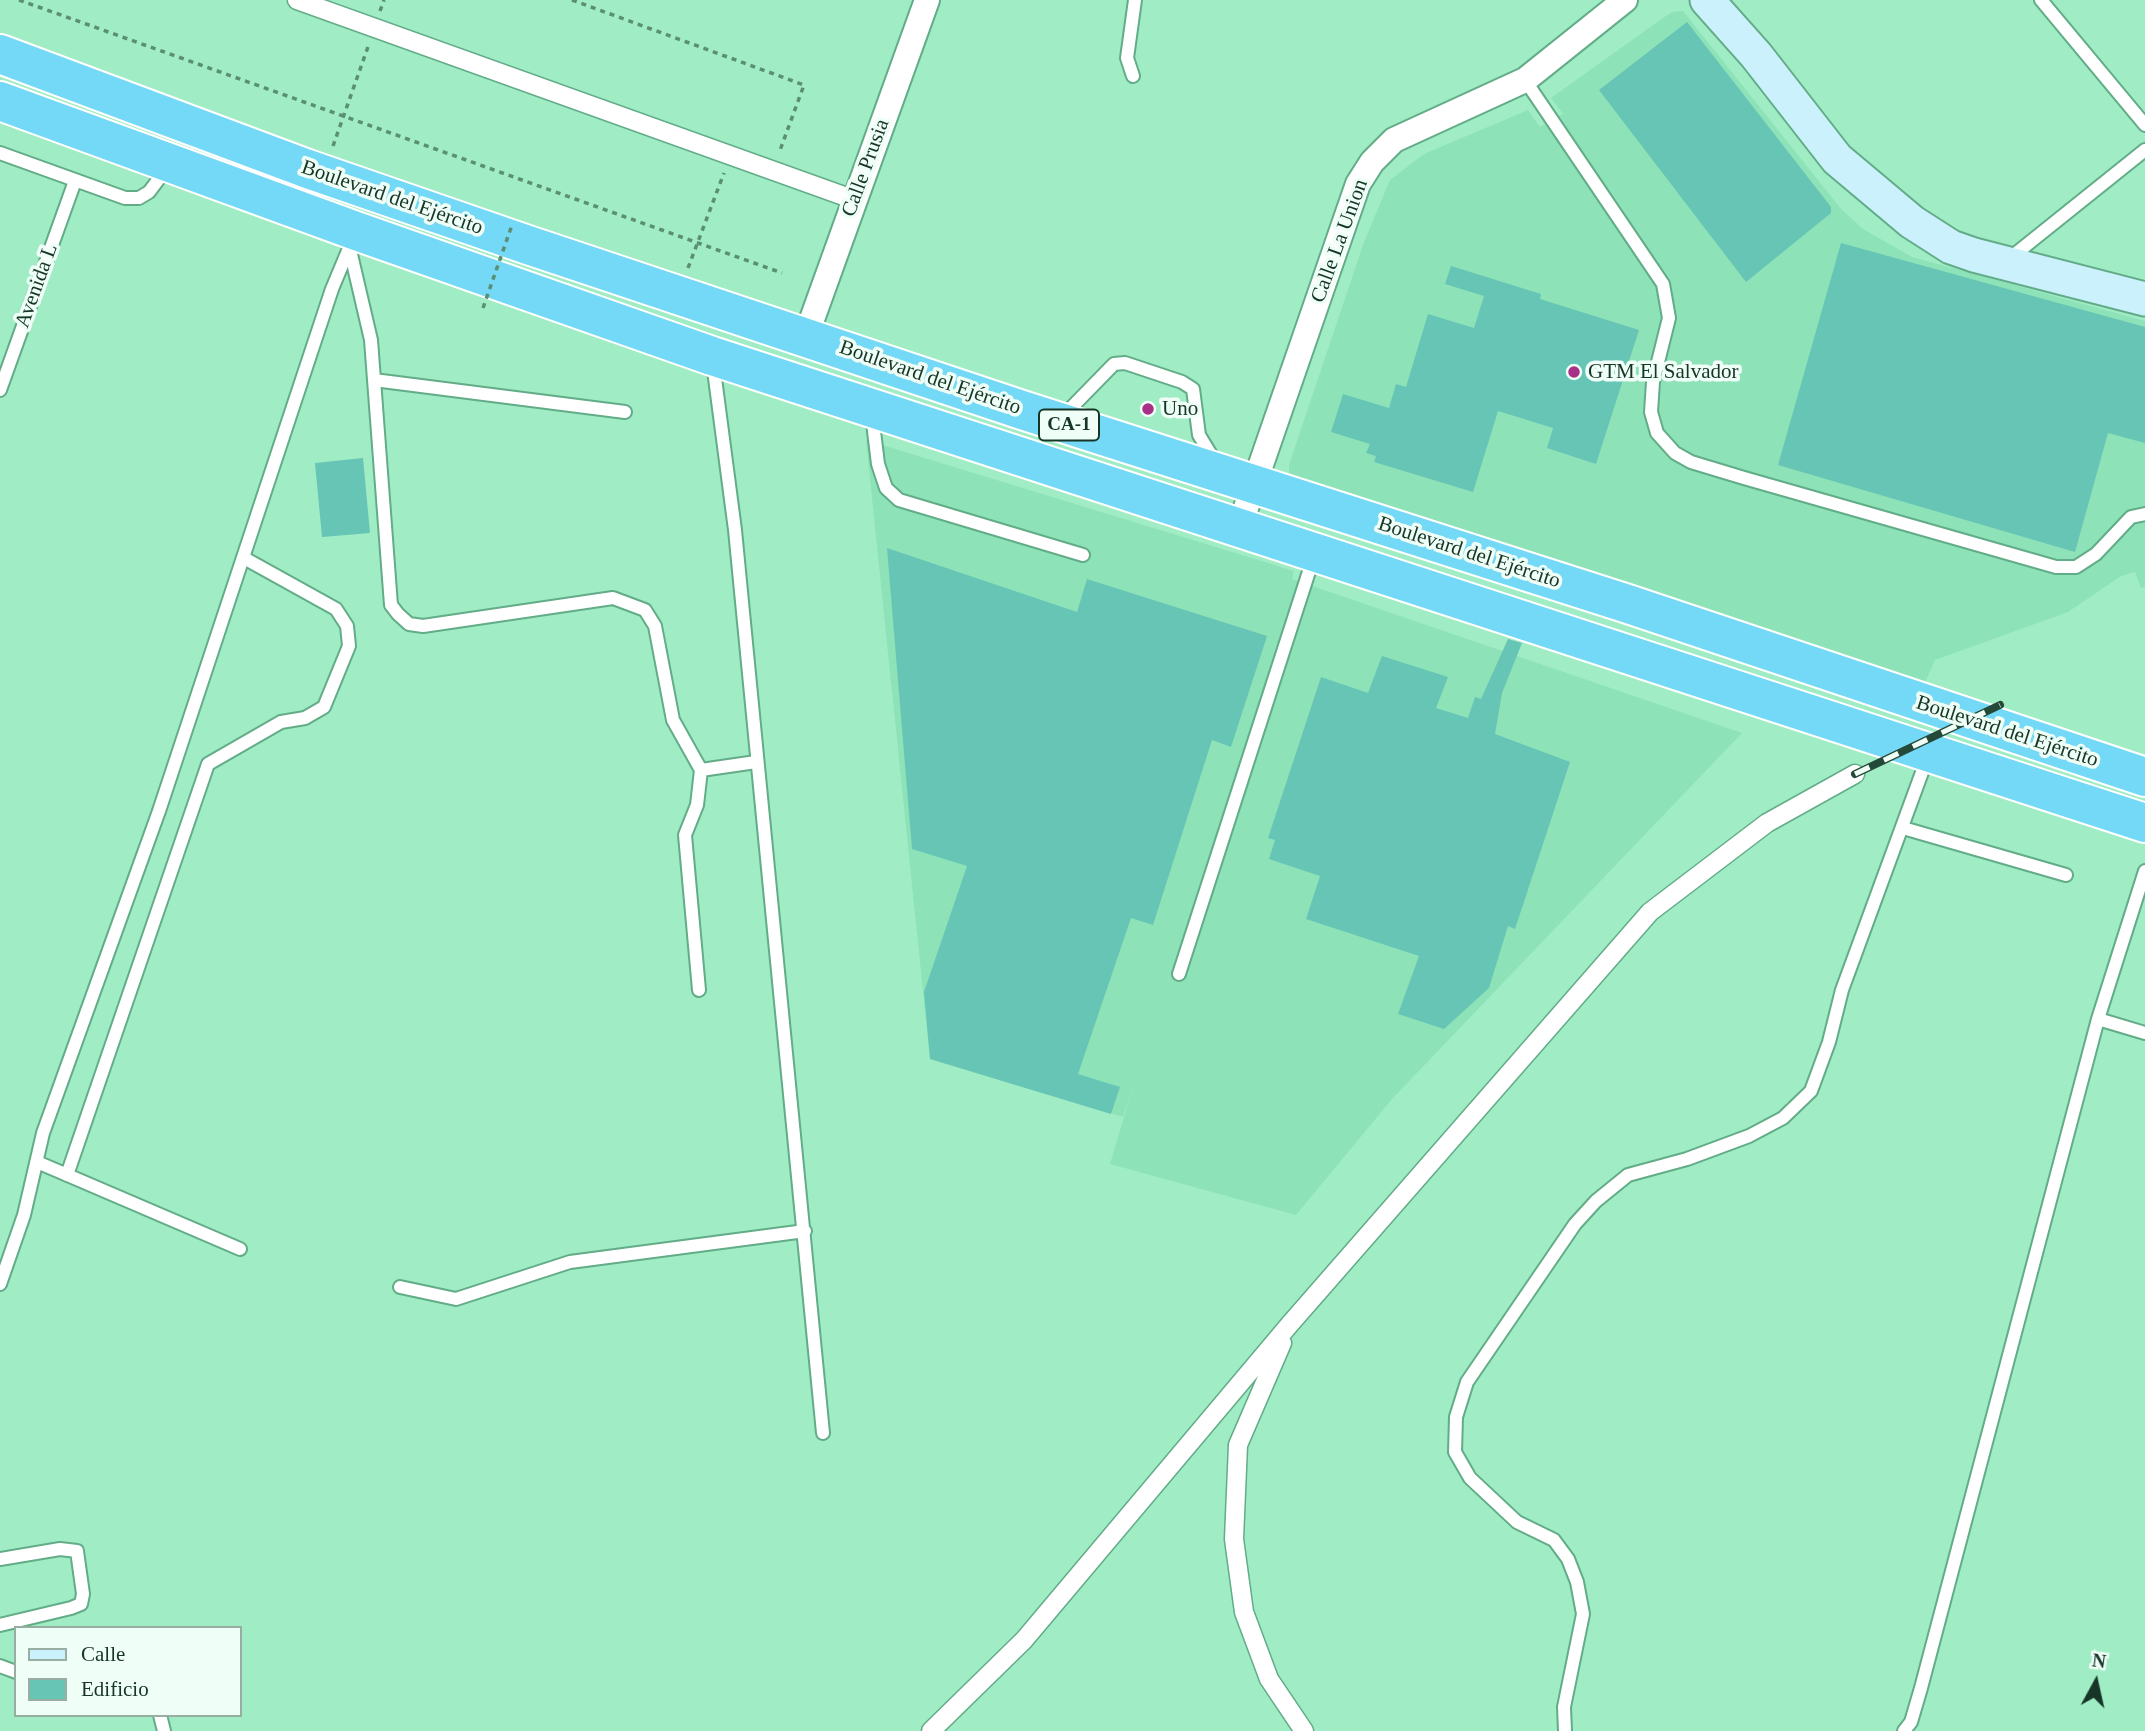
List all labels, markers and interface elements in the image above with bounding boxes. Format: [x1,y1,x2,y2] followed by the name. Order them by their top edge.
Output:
[837,116,895,220] street label: Calle Prusia
[298,155,486,241] street label: Boulevard del Ejército
[1306,176,1374,306] street label: Calle La Union
[10,241,64,331] street label: Avenida L
[836,335,1024,421] street label: Boulevard del Ejército
[1588,359,1738,385] place label: GTM El Salvador
[1566,364,1582,380] marker: GTM El Salvador
[1162,396,1198,422] place label: Uno
[1140,401,1156,417] marker: Uno
[1039,410,1099,440] road number: CA-1
[1375,512,1563,594] street label: Boulevard del Ejército
[1913,691,2101,773] street label: Boulevard del Ejército
[14,1626,242,1717] legend
[81,1642,125,1666] text: Calle
[2061,1647,2131,1717] north arrow
[2091,1649,2107,1672] text: N
[81,1677,149,1701] text: Edificio

